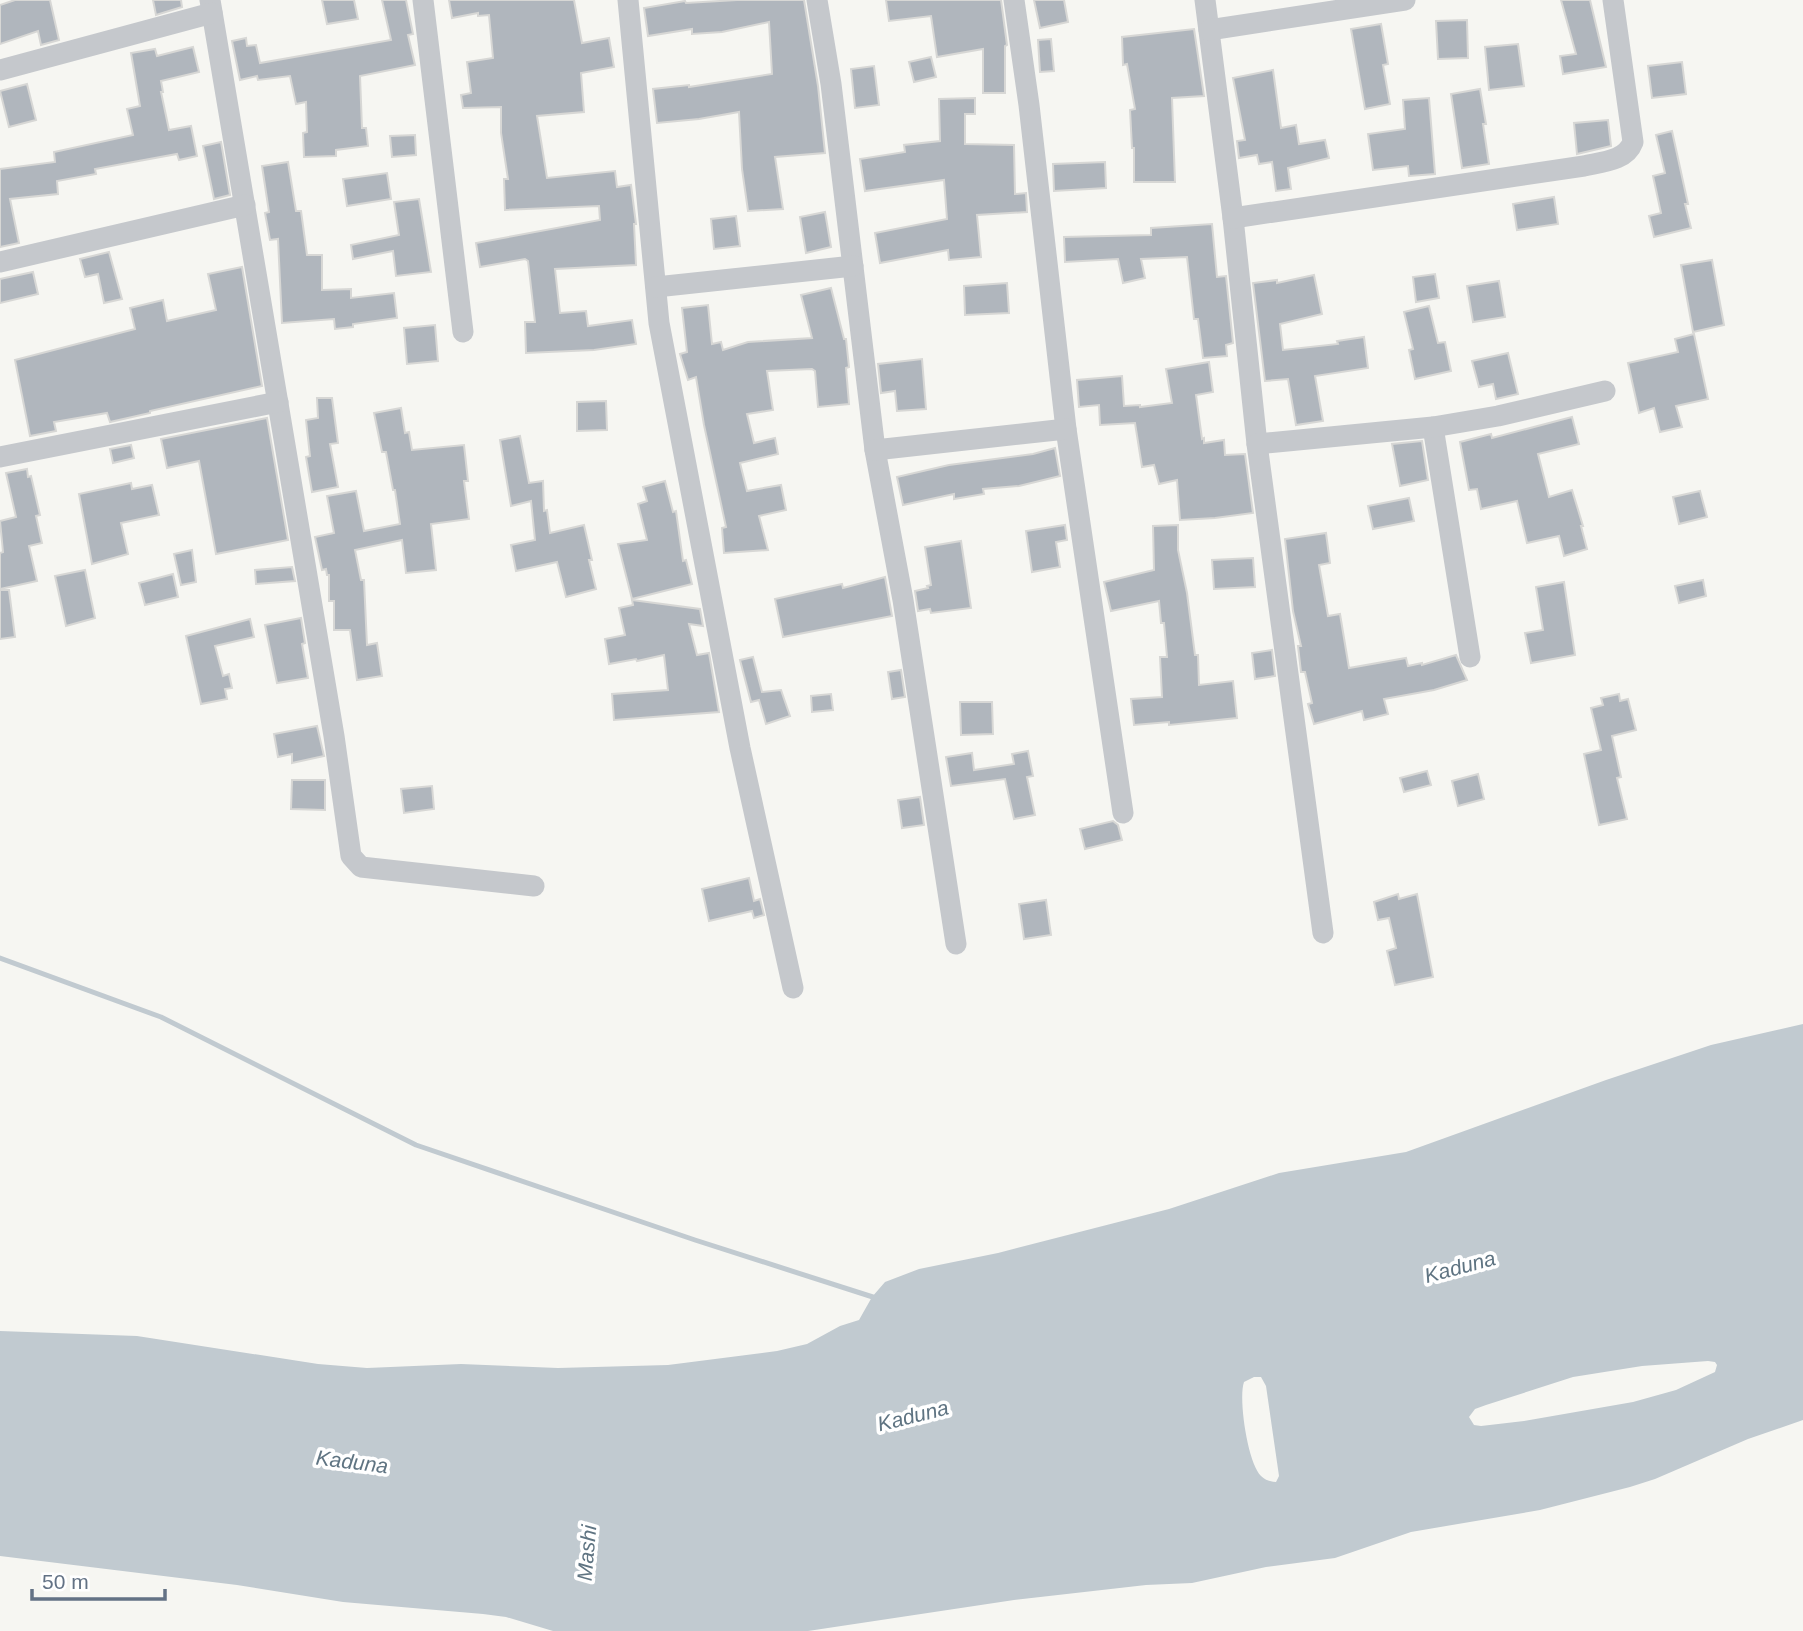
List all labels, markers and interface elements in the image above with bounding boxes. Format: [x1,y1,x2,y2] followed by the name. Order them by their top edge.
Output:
[1422,1246,1498,1287] water label: Kaduna
[875,1396,951,1435] water label: Kaduna
[315,1446,389,1477] water label: Kaduna
[573,1523,601,1582] water label: Mashi
[32,1558,164,1602] scale bar
[42,1570,89,1593] text: 50 m

